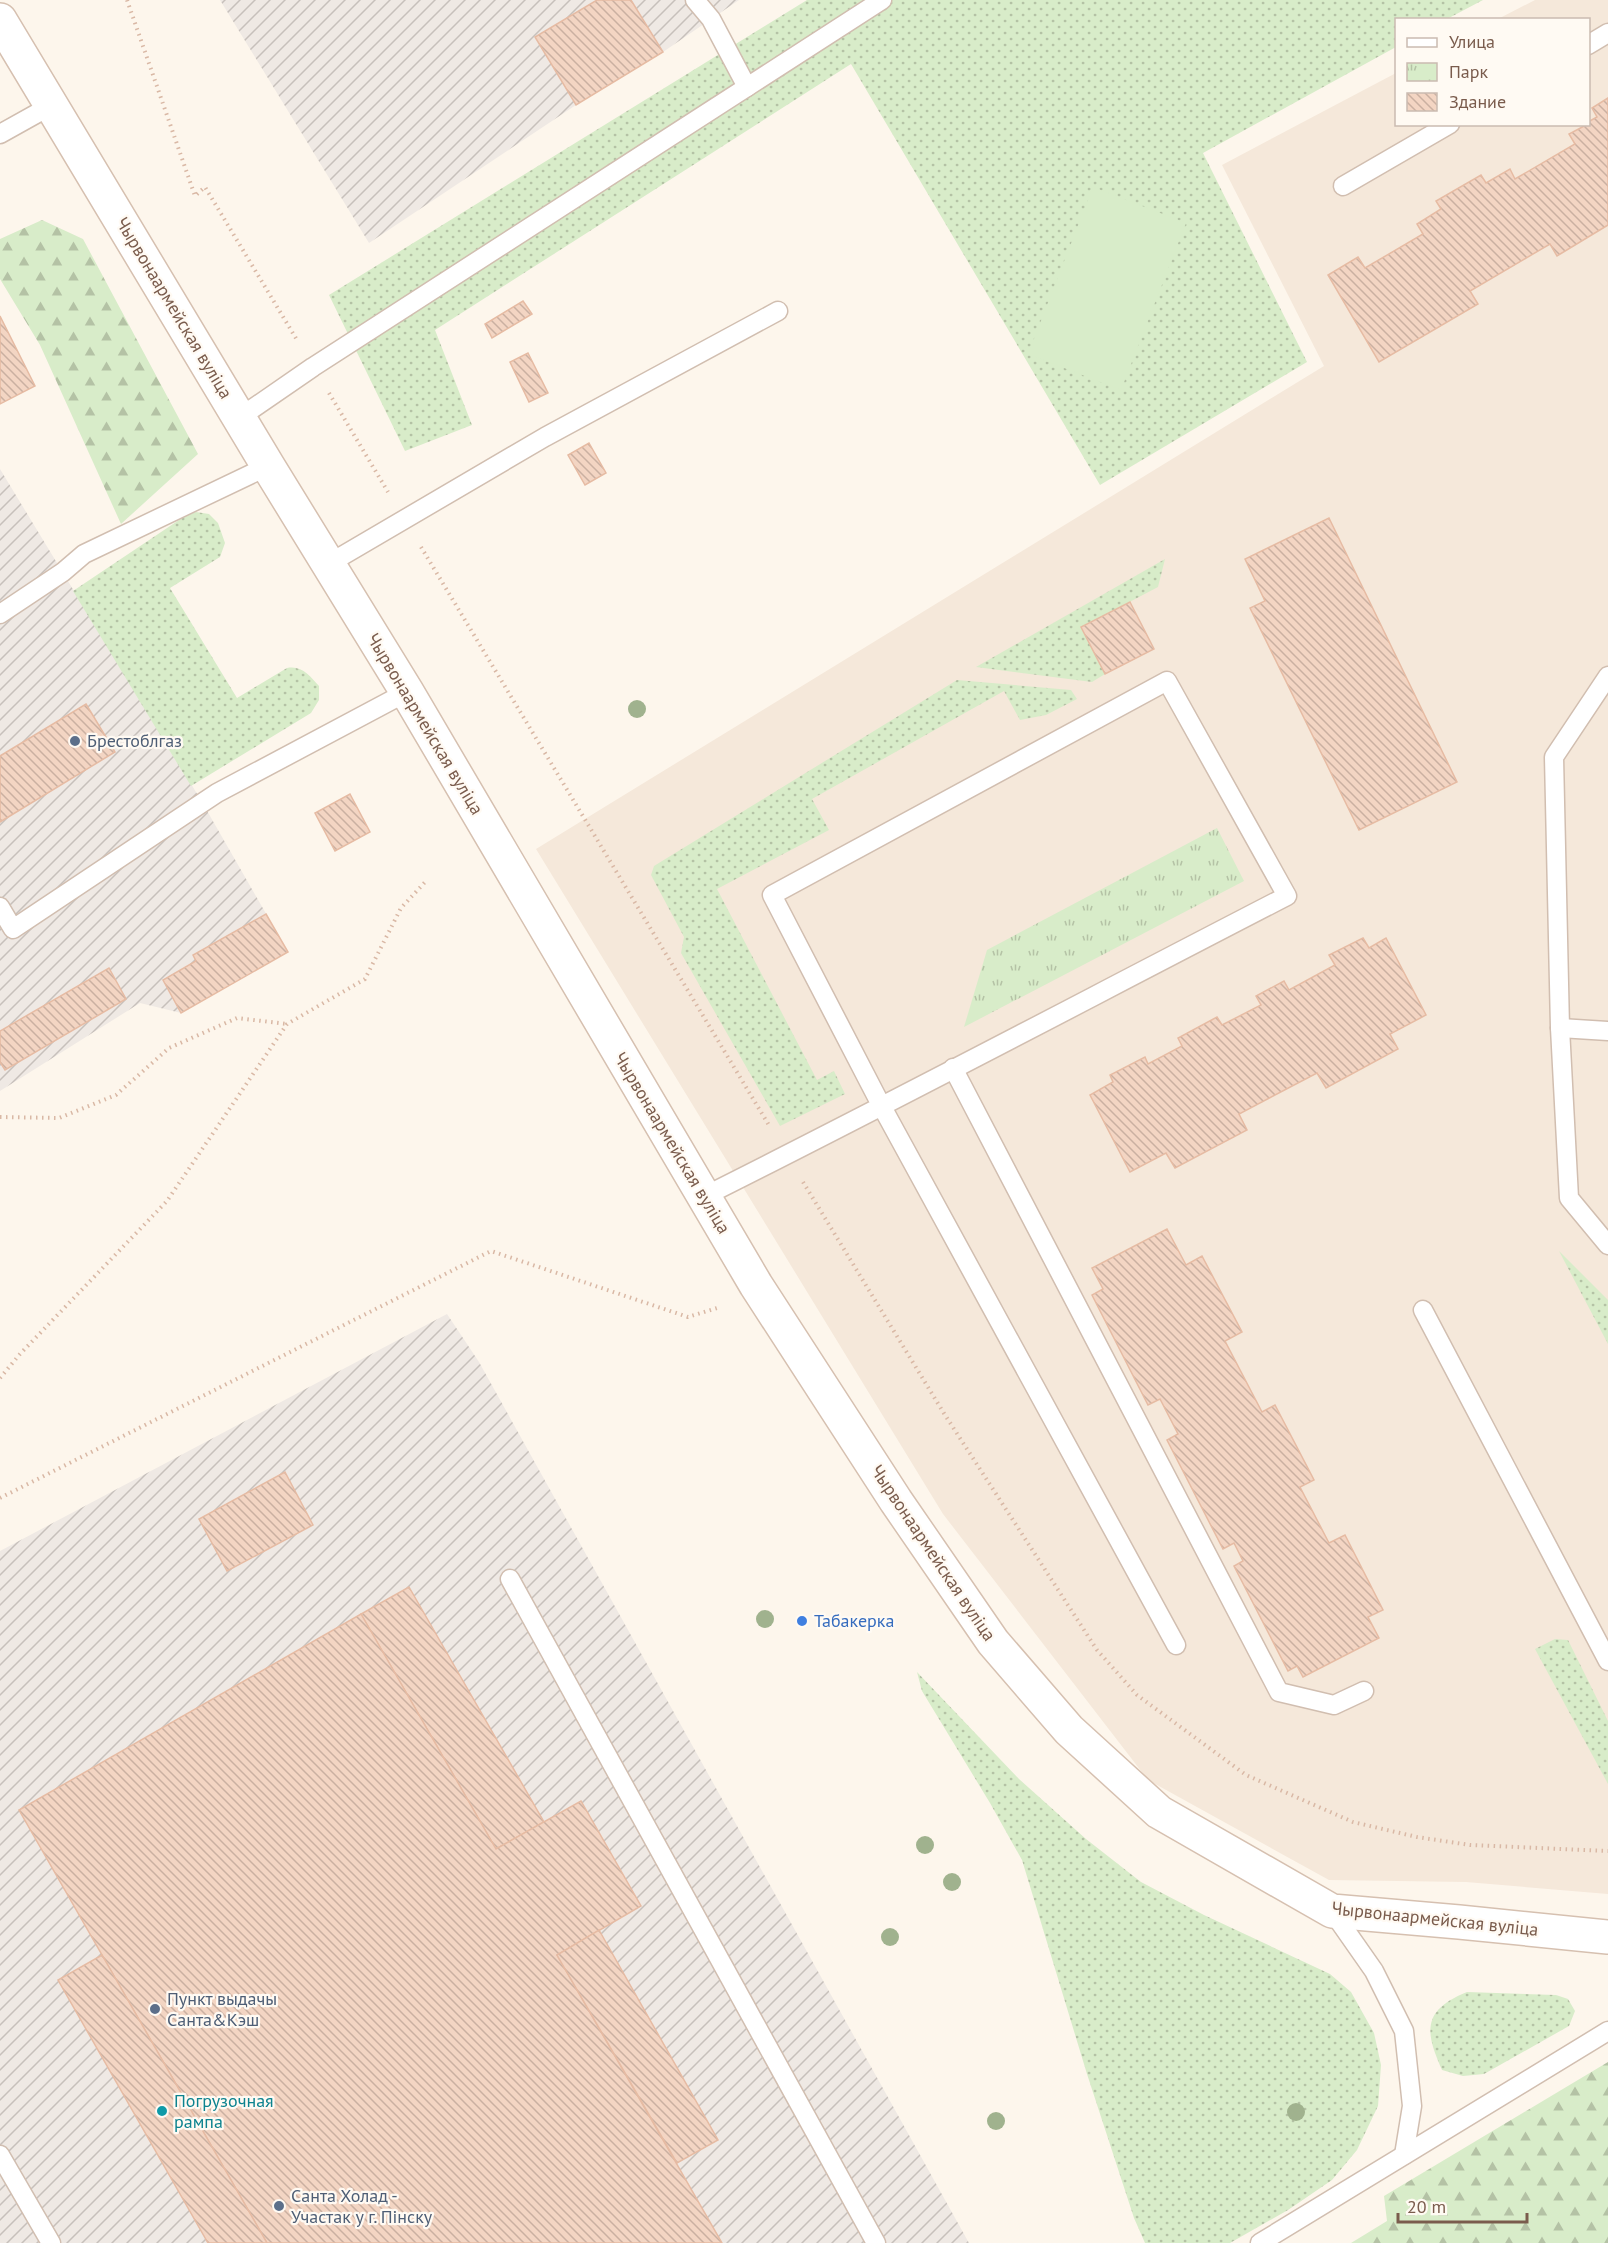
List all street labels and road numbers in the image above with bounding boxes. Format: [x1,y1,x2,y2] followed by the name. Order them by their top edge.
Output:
[111,213,238,403] street label: Чырвонаармейская вуліца
[362,629,489,819] street label: Чырвонаармейская вуліца
[609,1048,736,1238] street label: Чырвонаармейская вуліца
[866,1460,1001,1645] street label: Чырвонаармейская вуліца
[1331,1896,1540,1941] street label: Чырвонаармейская вуліца

